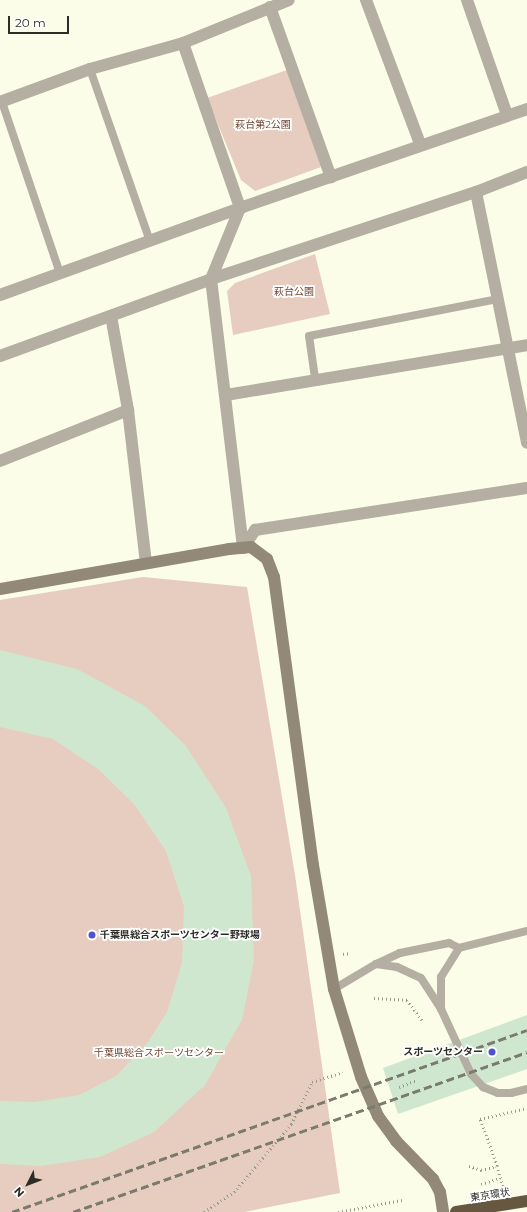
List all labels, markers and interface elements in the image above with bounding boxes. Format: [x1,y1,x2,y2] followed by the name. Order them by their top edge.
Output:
[10,8,71,34] scale bar
[15,15,46,30] text: 20 m
[235,119,291,131] park label: 萩台第2公園
[274,286,314,298] park label: 萩台公園
[100,929,260,941] place label: 千葉県総合スポーツセンター野球場
[87,930,97,940] marker: 千葉県総合スポーツセンター野球場
[403,1046,483,1058] place label: スポーツセンター
[486,1046,498,1058] marker: スポーツセンター
[94,1047,224,1059] park label: 千葉県総合スポーツセンター
[8,1164,48,1204] north arrow
[11,1184,27,1200] text: N
[469,1186,511,1204] street label: 東京環状

